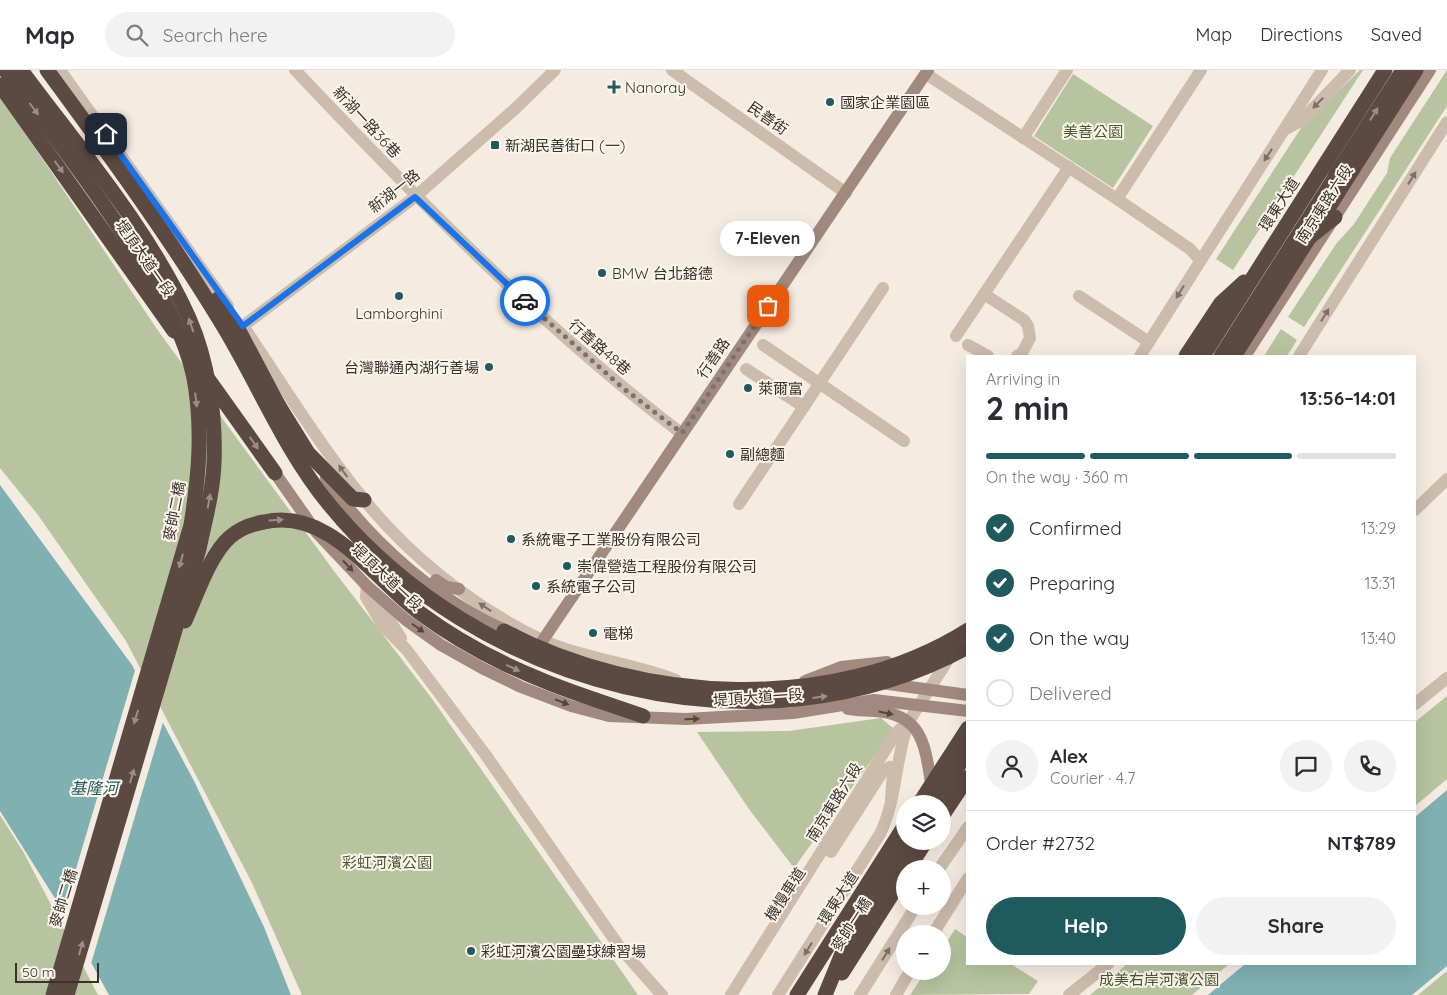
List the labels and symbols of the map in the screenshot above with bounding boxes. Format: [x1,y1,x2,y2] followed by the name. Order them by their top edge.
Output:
[625,78,686,97] place label: Nanoray
[607,80,621,94] marker: Nanoray
[329,82,405,162] street label: 新湖一路36巷
[840,93,930,112] place label: 國家企業園區
[824,96,836,108] marker: 國家企業園區
[744,97,792,139] street label: 民善街
[1313,97,1325,109] one-way arrow
[29,102,39,116] one-way arrow
[1370,108,1379,121] one-way arrow
[85,113,127,155] pin
[1063,122,1123,141] park label: 美善公園
[505,136,625,155] place label: 新湖民善街口 (一)
[489,139,501,151] marker: 新湖民善街口 (一)
[1263,149,1272,162] one-way arrow
[54,160,65,173] one-way arrow
[1292,161,1356,247] street label: 南京東路六段
[365,165,423,217] street label: 新湖一路
[1407,171,1417,184] one-way arrow
[1255,174,1303,234] street label: 環東大道
[111,216,179,300] street label: 堤頂大道一段
[720,221,816,256] callout: 7-Eleven
[612,264,713,283] place label: BMW 台北鎔德
[596,267,608,279] marker: BMW 台北鎔德
[500,276,550,326] courier
[747,285,789,327] pin
[1175,285,1185,299] one-way arrow
[393,290,405,302] marker: Lamborghini
[355,304,443,323] place label: Lamborghini
[1321,308,1330,322] one-way arrow
[565,315,635,379] street label: 行善路48巷
[187,317,194,332] one-way arrow
[693,334,733,382] street label: 行善路
[344,358,479,377] place label: 台灣聯通內湖行善場
[483,361,495,373] marker: 台灣聯通內湖行善場
[758,379,803,398] place label: 萊爾富
[742,382,754,394] marker: 萊爾富
[193,393,201,409] one-way arrow
[248,437,258,450] one-way arrow
[740,445,785,464] place label: 副總麵
[724,448,736,460] marker: 副總麵
[338,464,348,478] one-way arrow
[159,480,189,542] street label: 麥帥二橋
[206,493,214,509] one-way arrow
[268,516,284,524] one-way arrow
[521,530,701,549] place label: 系統電子工業股份有限公司
[505,533,517,545] marker: 系統電子工業股份有限公司
[348,539,426,615] street label: 堤頂大道一段
[177,553,185,568] one-way arrow
[577,557,757,576] place label: 崇偉營造工程股份有限公司
[342,560,354,572] one-way arrow
[561,560,573,572] marker: 崇偉營造工程股份有限公司
[546,577,636,596] place label: 系統電子公司
[530,580,542,592] marker: 系統電子公司
[478,602,492,611] one-way arrow
[411,623,424,633] one-way arrow
[603,624,633,643] place label: 電梯
[587,627,599,639] marker: 電梯
[506,665,520,673] one-way arrow
[712,684,804,710] street label: 堤頂大道一段
[812,693,828,701] one-way arrow
[554,699,569,706] one-way arrow
[131,709,139,724] one-way arrow
[878,709,894,717] one-way arrow
[684,715,700,723] one-way arrow
[802,759,866,845] street label: 南京東路六段
[128,768,136,783] one-way arrow
[70,778,121,798] water label: 基隆河
[342,853,432,872] park label: 彩虹河濱公園
[761,864,809,924] street label: 機慢車道
[45,867,81,929] street label: 麥帥二橋
[814,868,862,928] street label: 環東大道
[827,894,875,954] street label: 麥帥一橋
[77,941,85,956] one-way arrow
[481,942,646,961] place label: 彩虹河濱公園壘球練習場
[803,942,812,955] one-way arrow
[465,945,477,957] marker: 彩虹河濱公園壘球練習場
[882,947,891,960] one-way arrow
[15,960,99,983] scale bar
[1099,970,1219,989] park label: 成美右岸河濱公園

